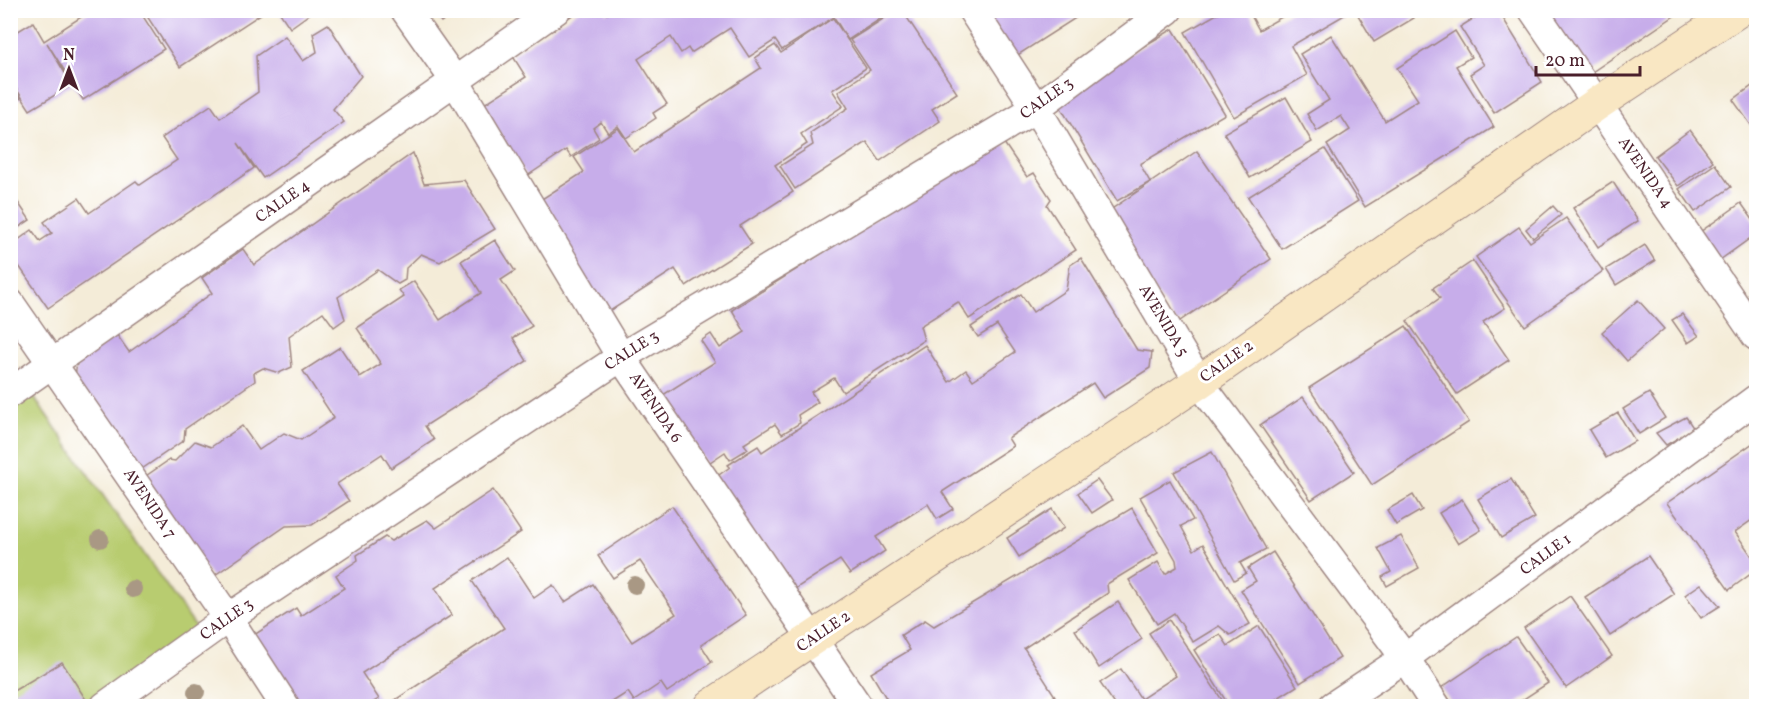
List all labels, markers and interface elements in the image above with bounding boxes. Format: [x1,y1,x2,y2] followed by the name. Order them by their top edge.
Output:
[39,39,99,99] north arrow
[1536,39,1640,77] scale bar
[63,45,75,67] text: N
[1545,49,1585,74] text: 20 m
[1016,73,1078,125] street label: CALLE 3
[1612,133,1678,213] street label: AVENIDA 4
[251,175,315,229] street label: CALLE 4
[1133,281,1193,361] street label: AVENIDA 5
[601,326,663,376] street label: CALLE 3
[1196,336,1258,388] street label: CALLE 2
[623,368,687,448] street label: AVENIDA 6
[117,464,181,544] street label: AVENIDA 7
[1516,529,1576,581] street label: CALLE 1
[196,594,258,646] street label: CALLE 3
[793,606,855,658] street label: CALLE 2

